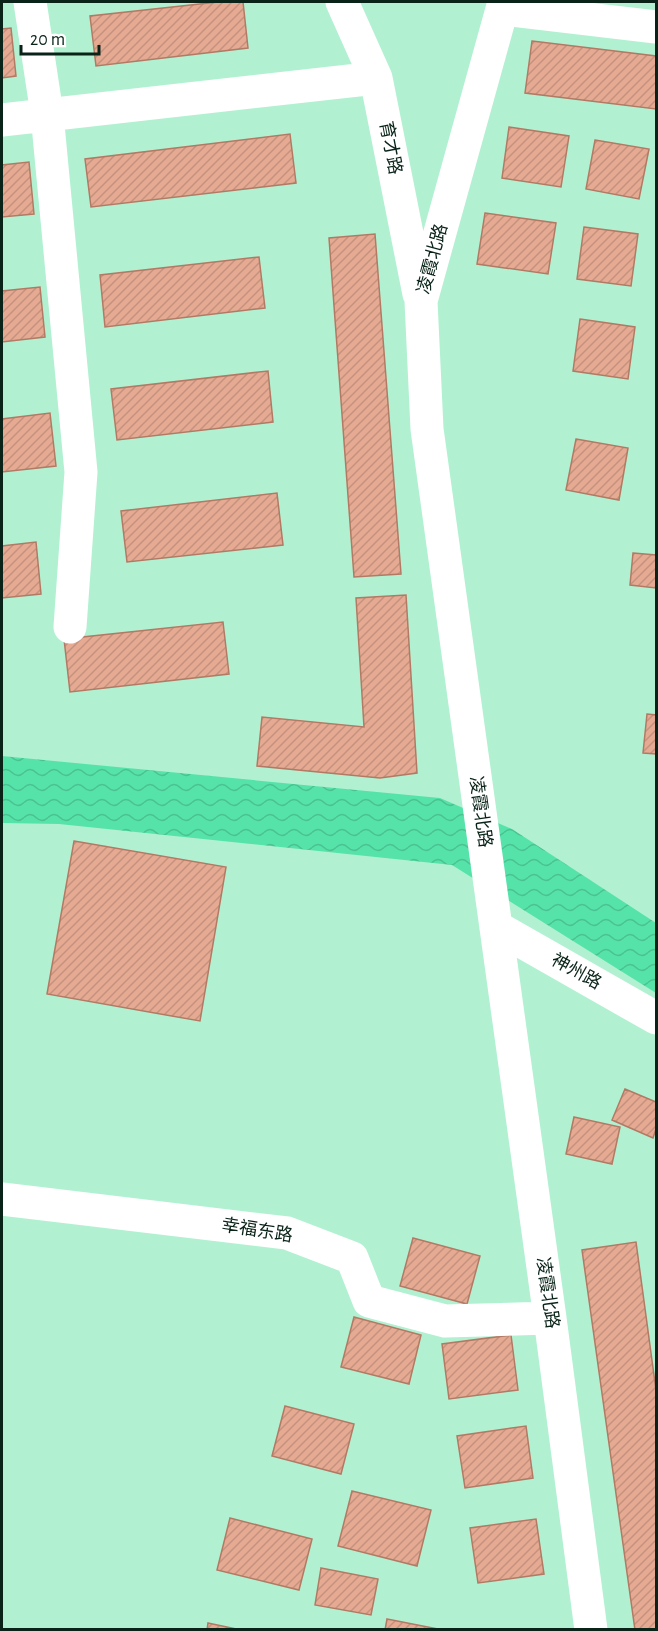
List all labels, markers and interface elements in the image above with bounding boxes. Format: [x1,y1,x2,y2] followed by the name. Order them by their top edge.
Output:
[21,18,99,56] scale bar
[30,31,65,49] text: 20 m
[376,119,406,176] street label: 育才路
[413,221,451,296] street label: 凌霞北路
[466,775,496,849] street label: 凌霞北路
[548,949,605,993] street label: 神州路
[220,1215,294,1246] street label: 幸福东路
[533,1256,563,1330] street label: 凌霞北路

